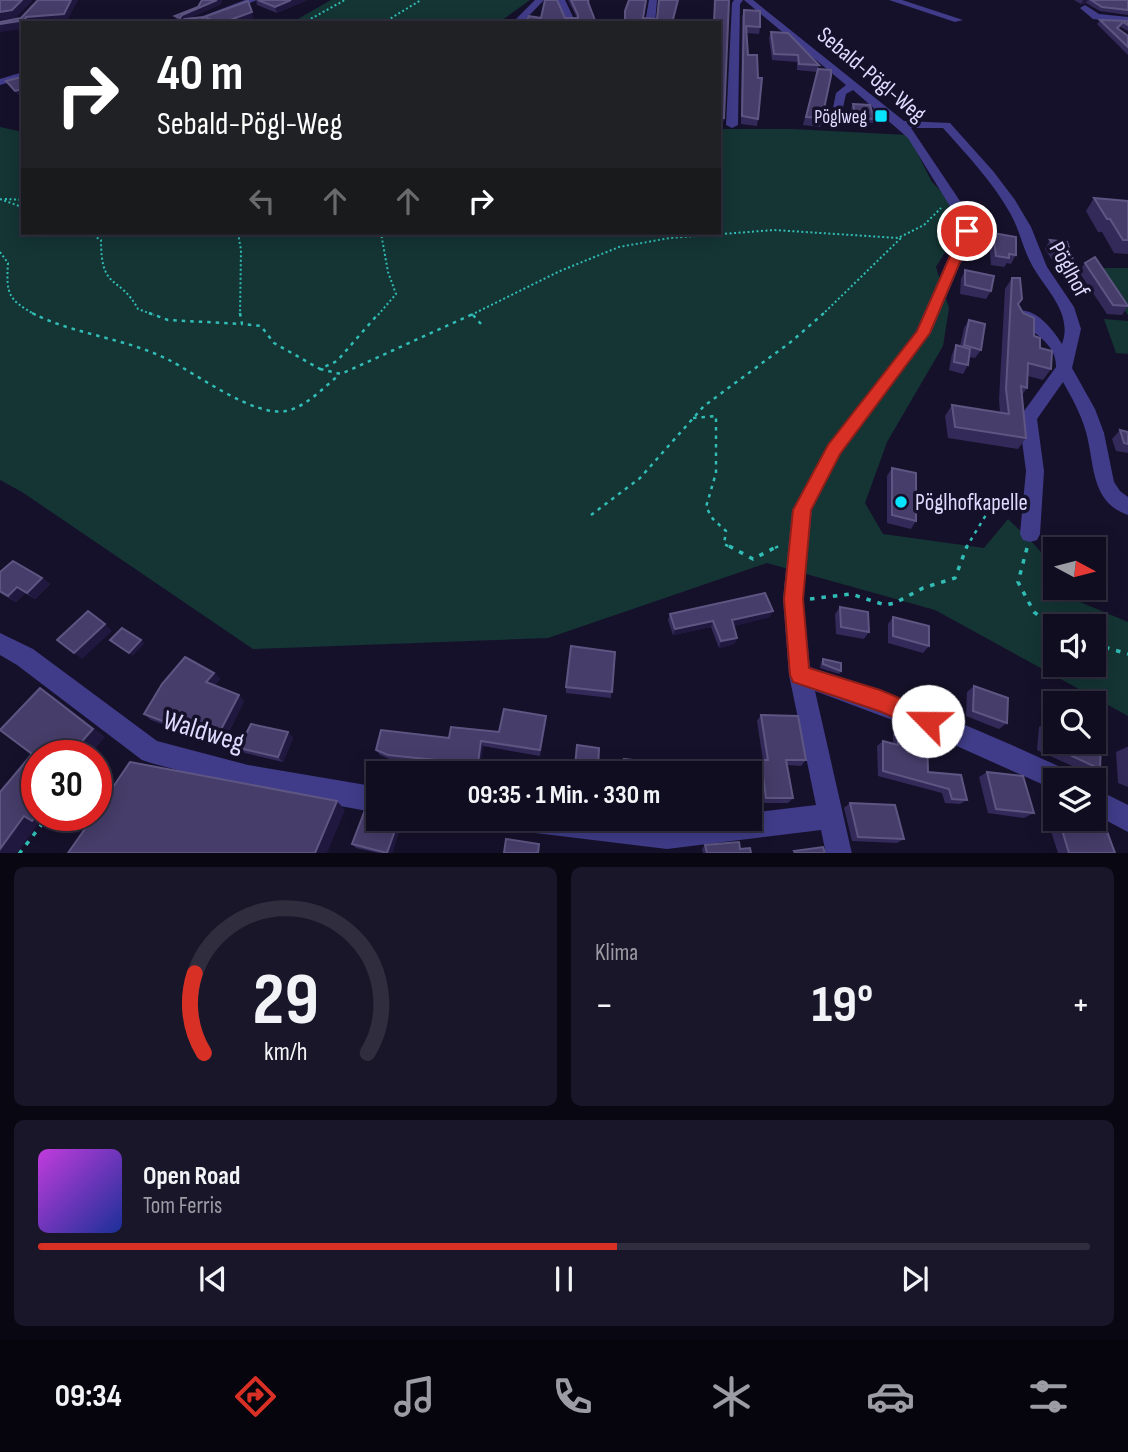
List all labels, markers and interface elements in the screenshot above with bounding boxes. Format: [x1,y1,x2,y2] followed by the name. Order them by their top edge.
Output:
[811,21,931,128] street label: Sebald-Pögl-Weg
[157,45,243,104] text: 40 m
[42,49,133,140] icon: right
[157,105,342,144] text: Sebald-Pögl-Weg
[814,106,867,129] place label: Pöglweg
[873,108,889,124] marker: Pöglweg
[243,182,281,220] icon: left
[316,182,354,220] icon: ahead
[389,182,427,220] icon: ahead
[462,182,500,220] icon: right
[937,201,997,261] pin
[948,212,986,250] icon: arrive
[1043,237,1096,302] street label: Pöglhof
[915,489,1028,517] place label: Pöglhofkapelle
[893,494,909,510] marker: Pöglhofkapelle
[1043,537,1106,600] north arrow
[1043,537,1106,831] map controls
[1043,614,1106,677] button: sound
[891,684,965,758] position arrow
[1043,691,1106,754] button: search
[159,703,248,759] street label: Waldweg
[21,740,112,831] speed limit sign: 30
[1043,768,1106,831] button: layers
[468,780,660,811] text: 09:35 · 1 Min. · 330 m
[595,939,638,967] text: Klima
[252,957,319,1045] text: 29
[812,974,873,1037] text: 19°
[595,983,614,1028] text: −
[1071,983,1090,1028] text: +
[264,1036,307,1067] text: km/h
[143,1161,240,1192] text: Open Road
[143,1192,222,1220] text: Tom Ferris
[194,1260,232,1298] icon: previous
[545,1260,583,1298] icon: pause
[896,1260,934,1298] icon: next
[231,1372,280,1421] icon: directions
[390,1372,439,1421] icon: music
[548,1372,597,1421] icon: phone
[707,1372,756,1421] icon: climate
[866,1372,915,1421] icon: car
[1024,1372,1073,1421] icon: filters
[55,1377,122,1416] text: 09:34

